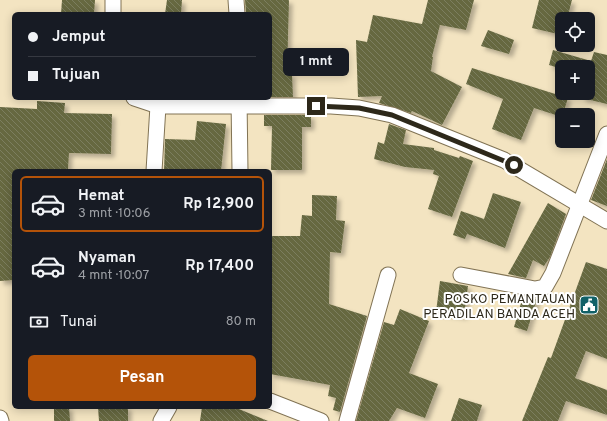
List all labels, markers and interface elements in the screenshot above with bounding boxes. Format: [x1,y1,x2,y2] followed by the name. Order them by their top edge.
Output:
[555,12,595,148] map controls
[555,12,595,52] button: locate
[52,28,105,47] text: Jemput
[283,48,349,76] callout: 1 mnt
[300,54,332,70] text: 1 mnt
[555,60,595,100] button: +
[52,66,100,85] text: Tujuan
[307,97,325,115] route end
[555,108,595,148] button: −
[505,156,523,174] route start
[30,186,66,222] icon: car
[78,187,124,206] text: Hemat
[183,195,254,214] text: Rp 12,900
[78,206,150,222] text: 3 mnt · 10:06
[30,248,66,284] icon: car
[78,249,136,268] text: Nyaman
[185,257,254,276] text: Rp 17,400
[78,268,149,284] text: 4 mnt · 10:07
[423,292,575,323] place label: POSKO PEMANTAUAN PERADILAN BANDA ACEH
[578,294,600,316] public building icon: POSKO PEMANTAUAN PERADILAN BANDA ACEH
[28,311,50,333] icon: cash
[60,313,97,332] text: Tunai
[226,314,256,330] text: 80 m
[28,355,256,401] button: Pesan

